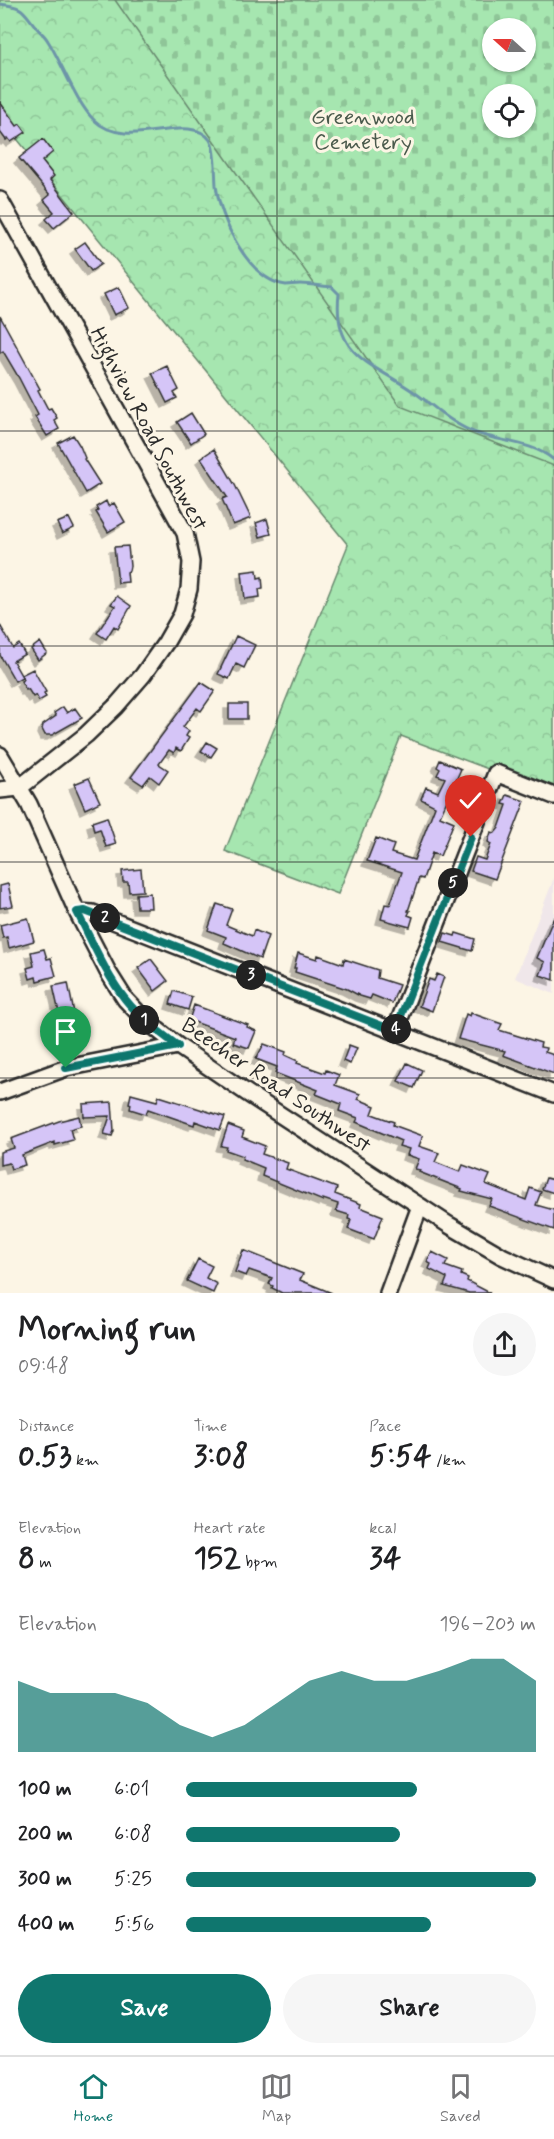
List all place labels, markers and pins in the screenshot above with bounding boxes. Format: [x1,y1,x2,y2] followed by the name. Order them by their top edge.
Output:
[445,775,496,837] pin
[438,868,468,898] pin: 5
[90,903,120,933] pin: 2
[236,960,266,990] pin: 3
[129,1005,159,1035] pin: 1
[40,1006,91,1068] pin
[381,1014,411,1044] pin: 4

